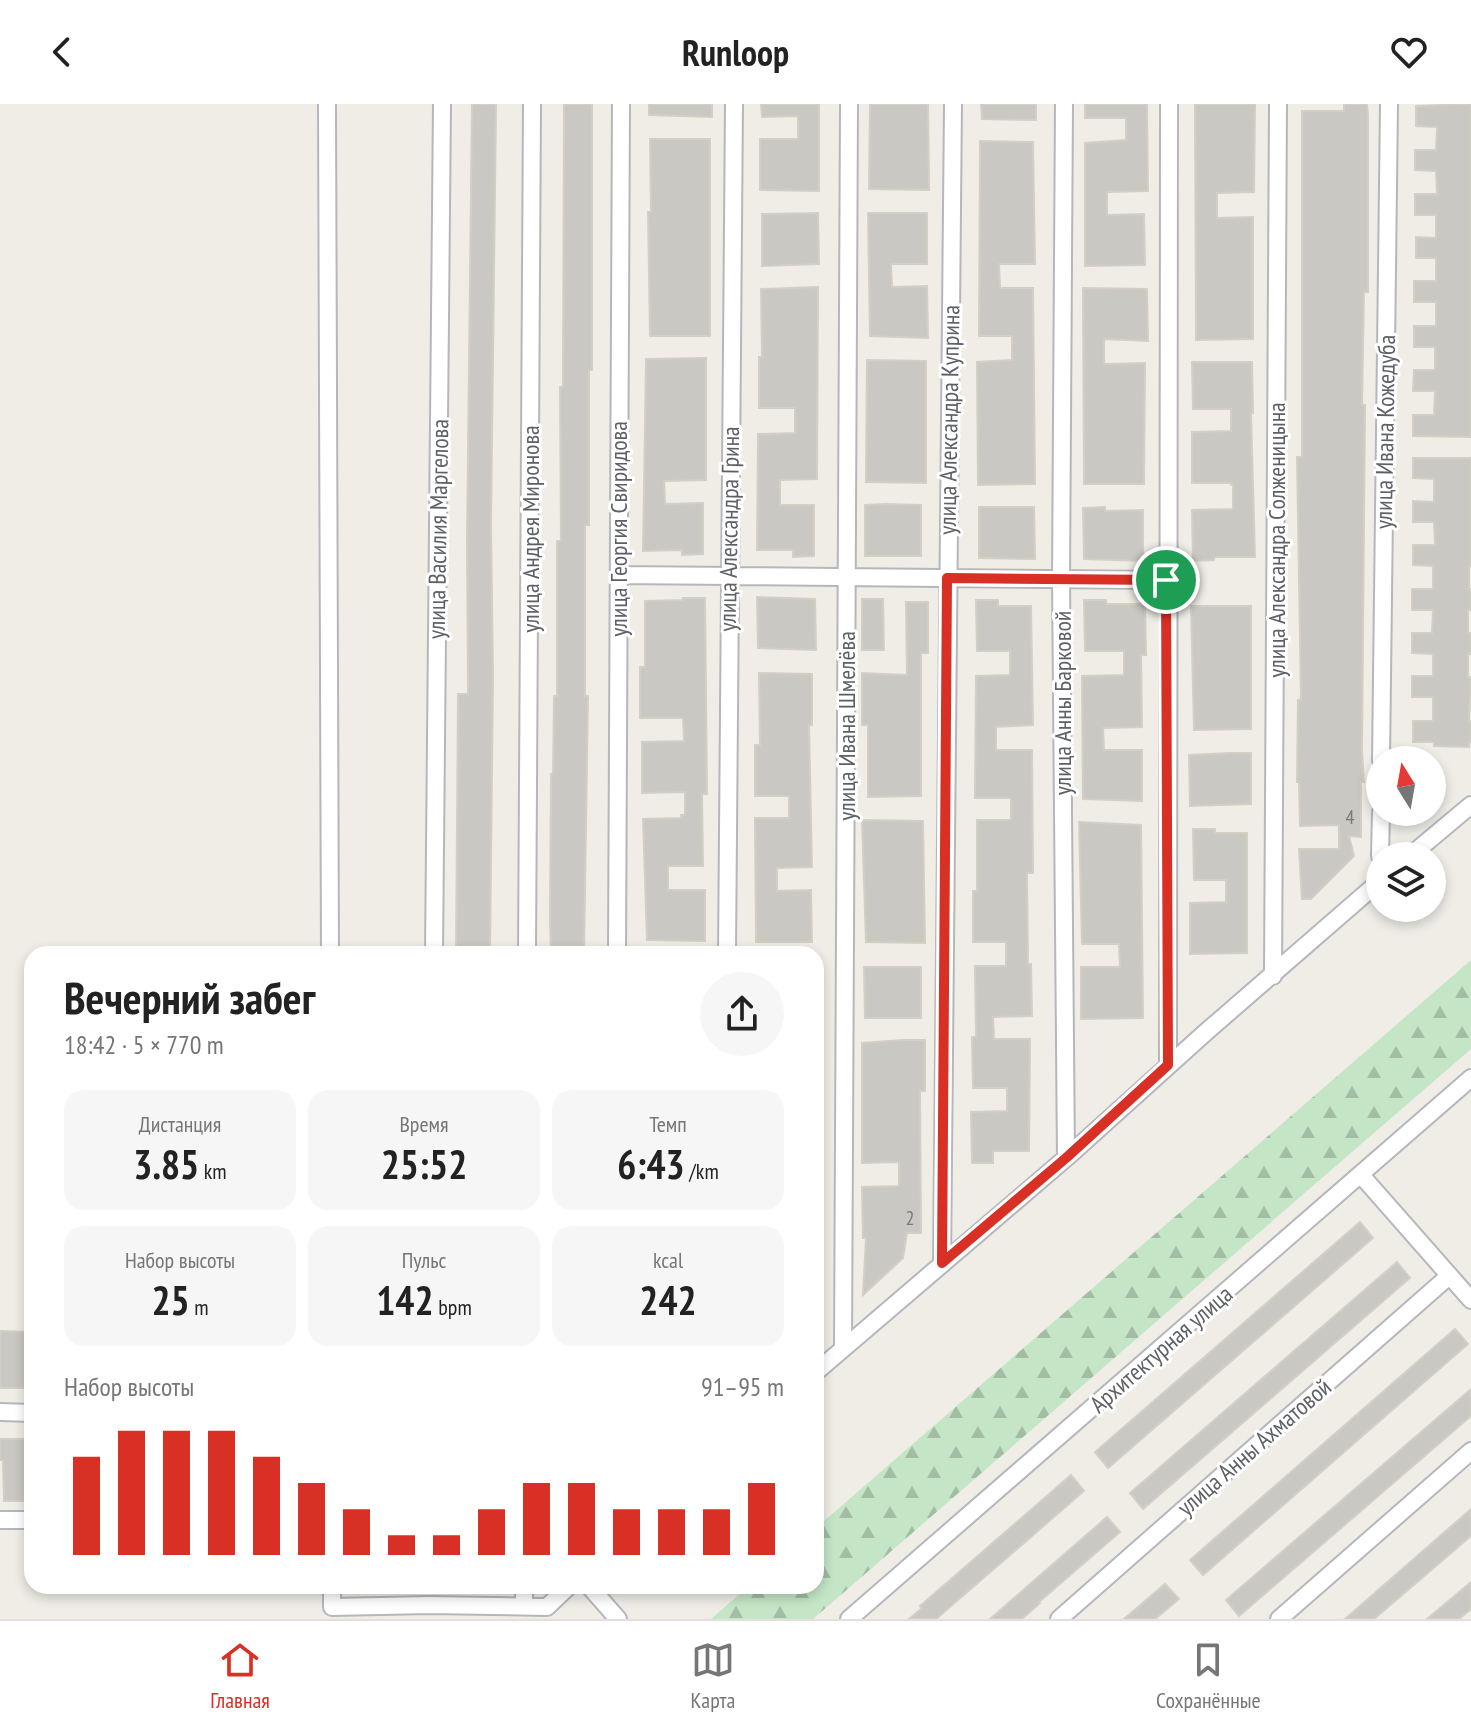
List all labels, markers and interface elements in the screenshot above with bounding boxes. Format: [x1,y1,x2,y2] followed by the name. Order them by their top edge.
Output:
[682,29,789,76] text: Runloop
[40,30,84,74] icon: back
[1387,30,1431,74] icon: heart
[931,305,967,535] street label: улица Александра Куприна
[1368,335,1402,529] street label: улица Ивана Кожедуба
[1261,402,1292,678] street label: улица Александра Солженицына
[421,419,455,639] street label: улица Василия Маргелова
[603,421,634,637] street label: улица Георгия Свиридова
[515,425,546,633] street label: улица Андрея Миронова
[712,426,746,632] street label: улица Александра Грина
[1132,546,1200,614] pin
[1144,558,1188,602] icon: arrive
[1047,611,1078,795] street label: улица Анны Барковой
[831,631,862,821] street label: улица Ивана Шмелёва
[1366,746,1446,826] north arrow
[1366,746,1446,922] map controls
[1346,804,1355,830] house number: 4
[1366,842,1446,922] button: layers
[64,969,315,1026] text: Вечерний забег
[700,972,784,1056] button: share
[64,1028,224,1061] text: 18:42 · 5 × 770 m
[139,1110,221,1138] text: Дистанция
[399,1110,449,1138] text: Время
[649,1110,687,1138] text: Темп
[133,1138,199,1190] text: 3.85
[381,1138,467,1190] text: 25:52
[617,1138,685,1190] text: 6:43
[199,1157,227,1185] text: km
[685,1157,719,1185] text: /km
[906,1205,915,1231] house number: 2
[125,1246,235,1274] text: Набор высоты
[402,1246,446,1274] text: Пульс
[653,1246,683,1274] text: kcal
[151,1274,190,1326] text: 25
[376,1274,434,1326] text: 142
[639,1274,697,1326] text: 242
[1083,1279,1239,1419] street label: Архитектурная улица
[190,1293,209,1321] text: m
[434,1293,472,1321] text: bpm
[64,1370,194,1403] text: Набор высоты
[701,1370,784,1403] text: 91–95 m
[1170,1372,1338,1522] street label: улица Анны Ахматовой
[210,1638,270,1714] tab: Главная
[690,1638,735,1714] tab: Карта
[1156,1638,1261,1714] tab: Сохранённые

